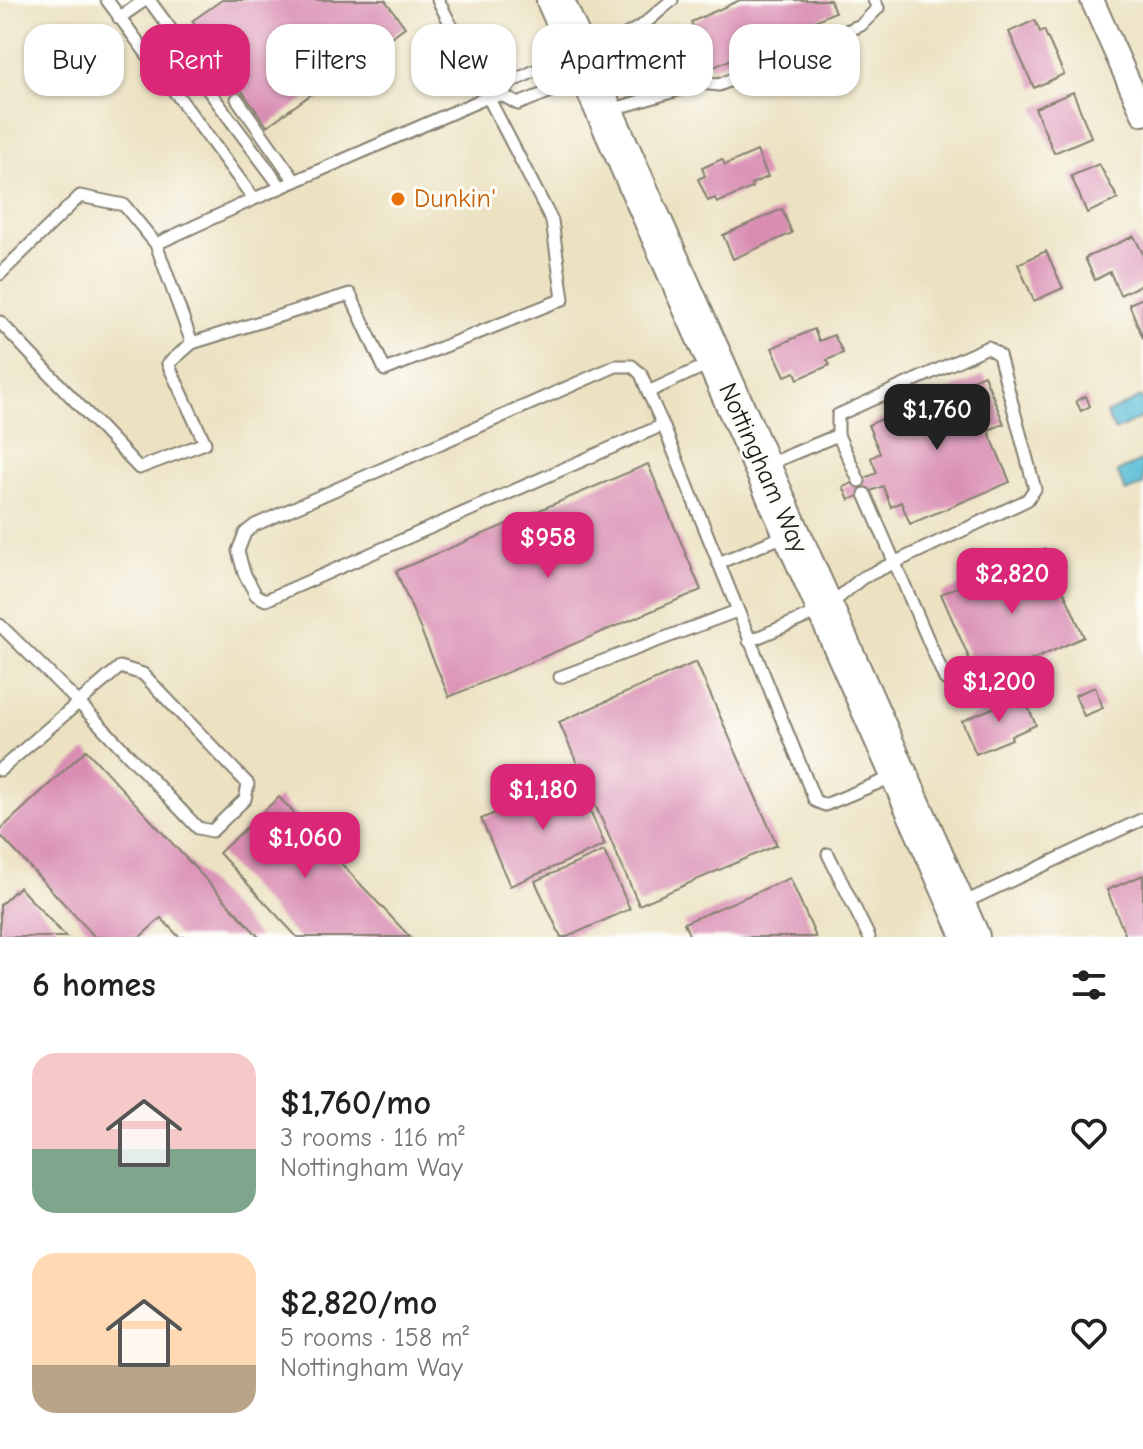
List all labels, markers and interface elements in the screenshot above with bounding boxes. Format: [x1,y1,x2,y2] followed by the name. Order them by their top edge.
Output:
[24,24,124,96] chip: Buy
[140,24,250,96] chip: Rent
[266,24,395,96] chip: Filters
[411,24,516,96] chip: New
[532,24,713,96] chip: Apartment
[729,24,860,96] chip: House
[414,184,496,214] place label: Dunkin'
[389,190,407,208] marker: Dunkin'
[712,378,814,558] street label: Nottingham Way
[872,384,1002,452] pin: $1,760
[902,395,972,425] text: $1,760
[501,512,595,580] pin: $958
[520,523,576,553] text: $958
[947,548,1077,616] pin: $2,820
[975,559,1049,589] text: $2,820
[934,656,1064,724] pin: $1,200
[962,667,1036,697] text: $1,200
[478,764,608,832] pin: $1,180
[508,775,578,805] text: $1,180
[240,812,370,880] pin: $1,060
[268,823,342,853] text: $1,060
[1067,963,1111,1007] icon: filters
[32,965,156,1005] text: 6 homes
[280,1083,431,1123] text: $1,760/mo
[96,1085,192,1181] icon: home
[1067,1111,1111,1155] icon: heart
[280,1123,465,1153] text: 3 rooms · 116 m²
[280,1153,463,1183] text: Nottingham Way
[280,1283,437,1323] text: $2,820/mo
[96,1285,192,1381] icon: home
[1067,1311,1111,1355] icon: heart
[280,1323,469,1353] text: 5 rooms · 158 m²
[280,1353,463,1383] text: Nottingham Way

